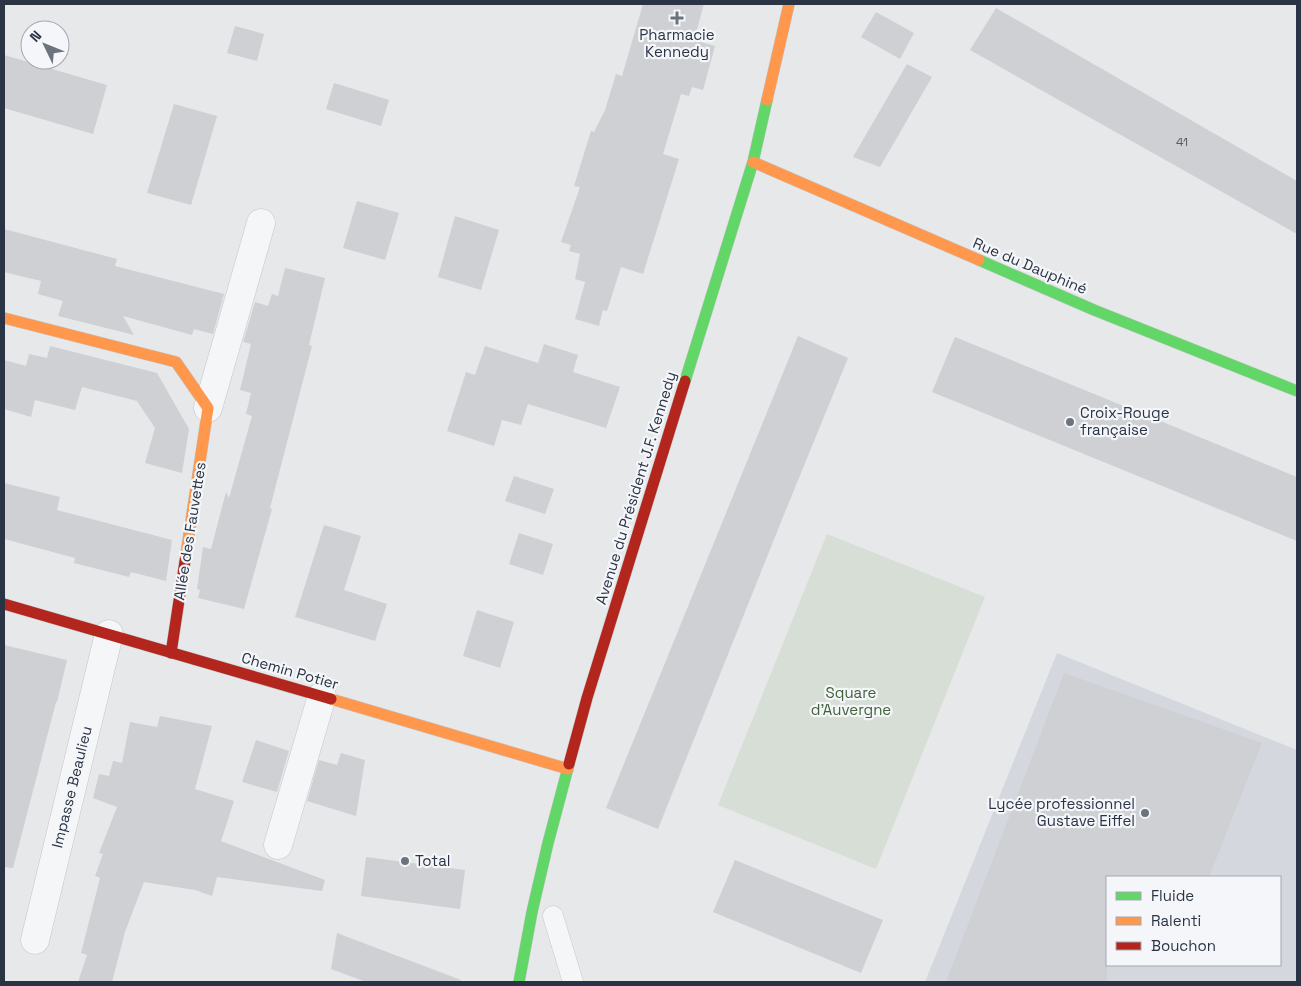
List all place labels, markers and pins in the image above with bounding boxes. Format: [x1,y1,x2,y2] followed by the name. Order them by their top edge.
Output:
[671,12,683,24] marker: Pharmacie Kennedy
[639,25,715,61] place label: Pharmacie Kennedy
[1080,403,1170,439] place label: Croix-Rouge française
[1064,416,1076,428] marker: Croix-Rouge française
[988,794,1135,830] place label: Lycée professionnel Gustave Eiffel
[1139,807,1151,819] marker: Lycée professionnel Gustave Eiffel
[415,851,450,870] place label: Total
[399,855,411,867] marker: Total

